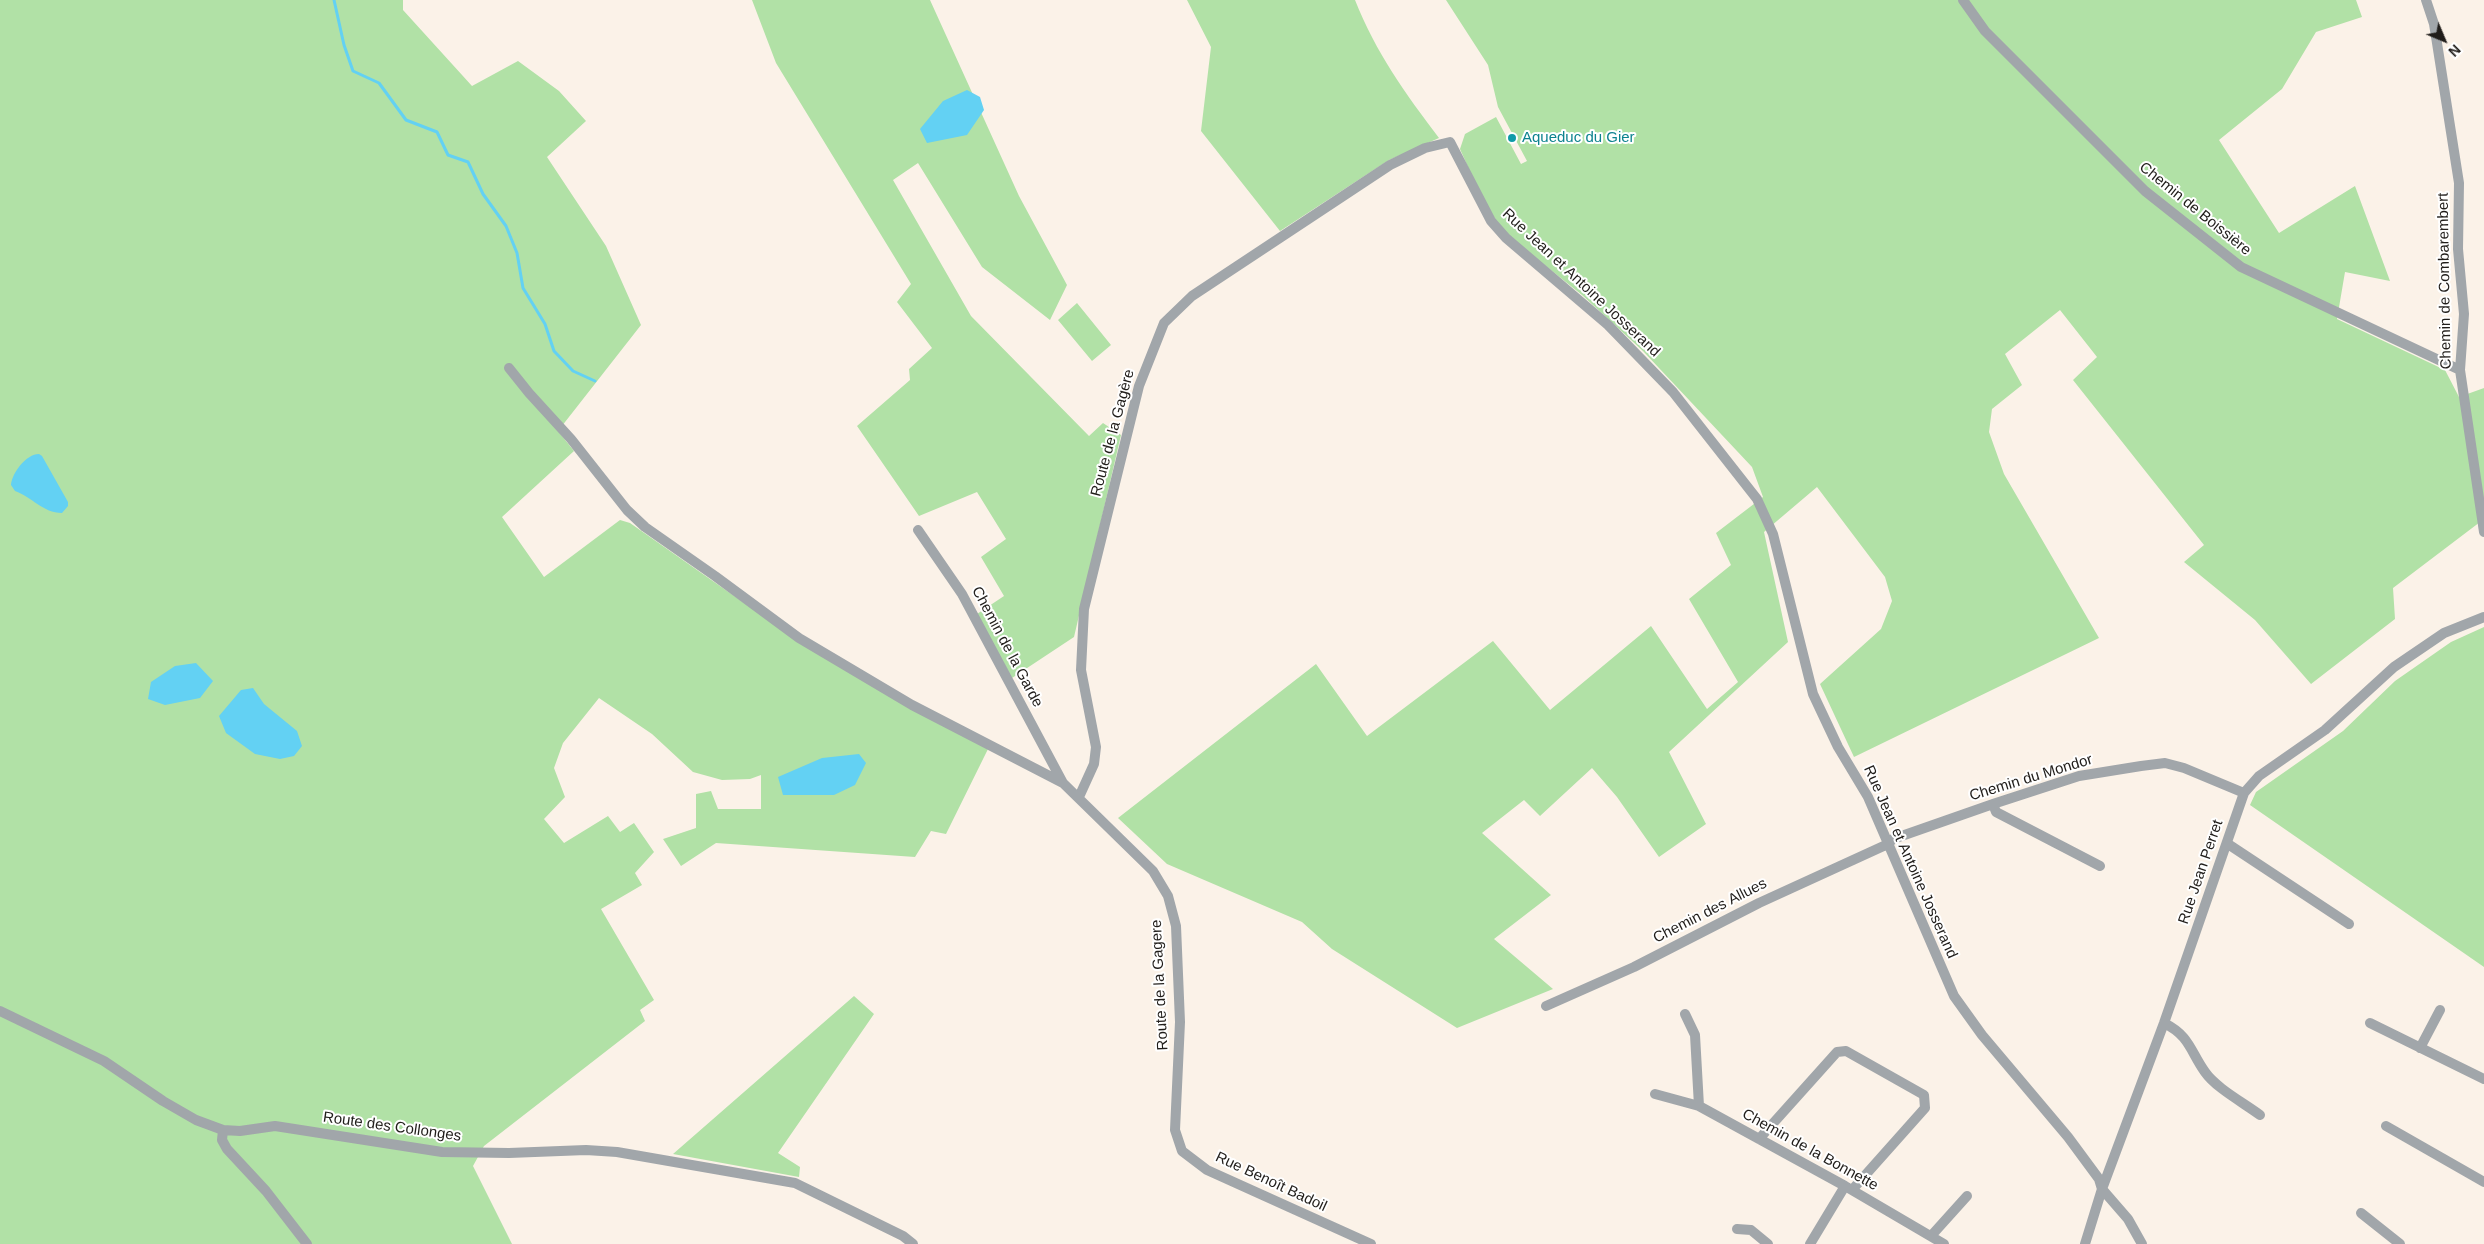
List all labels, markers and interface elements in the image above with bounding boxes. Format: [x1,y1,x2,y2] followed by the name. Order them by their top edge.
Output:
[2419,15,2469,65] north arrow
[2445,41,2464,60] text: N
[1522,129,1635,147] place label: Aqueduc du Gier
[1506,132,1518,144] marker: Aqueduc du Gier
[2136,158,2254,260] street label: Chemin de Boissière
[2434,192,2456,370] street label: Chemin de Combarembert
[1498,205,1664,361] street label: Rue Jean et Antoine Josserand
[1087,367,1139,499] street label: Route de la Gagère
[968,584,1046,710] street label: Chemin de la Garde
[1967,751,2095,805] street label: Chemin du Mondor
[1859,763,1961,961] street label: Rue Jean et Antoine Josserand
[2175,817,2227,927] street label: Rue Jean Perret
[1650,875,1770,947] street label: Chemin des Allues
[1148,919,1172,1051] street label: Route de la Gagere
[1739,1105,1881,1195] street label: Chemin de la Bonnette
[322,1108,462,1146] street label: Route des Collonges
[1212,1148,1330,1216] street label: Rue Benoît Badoil

